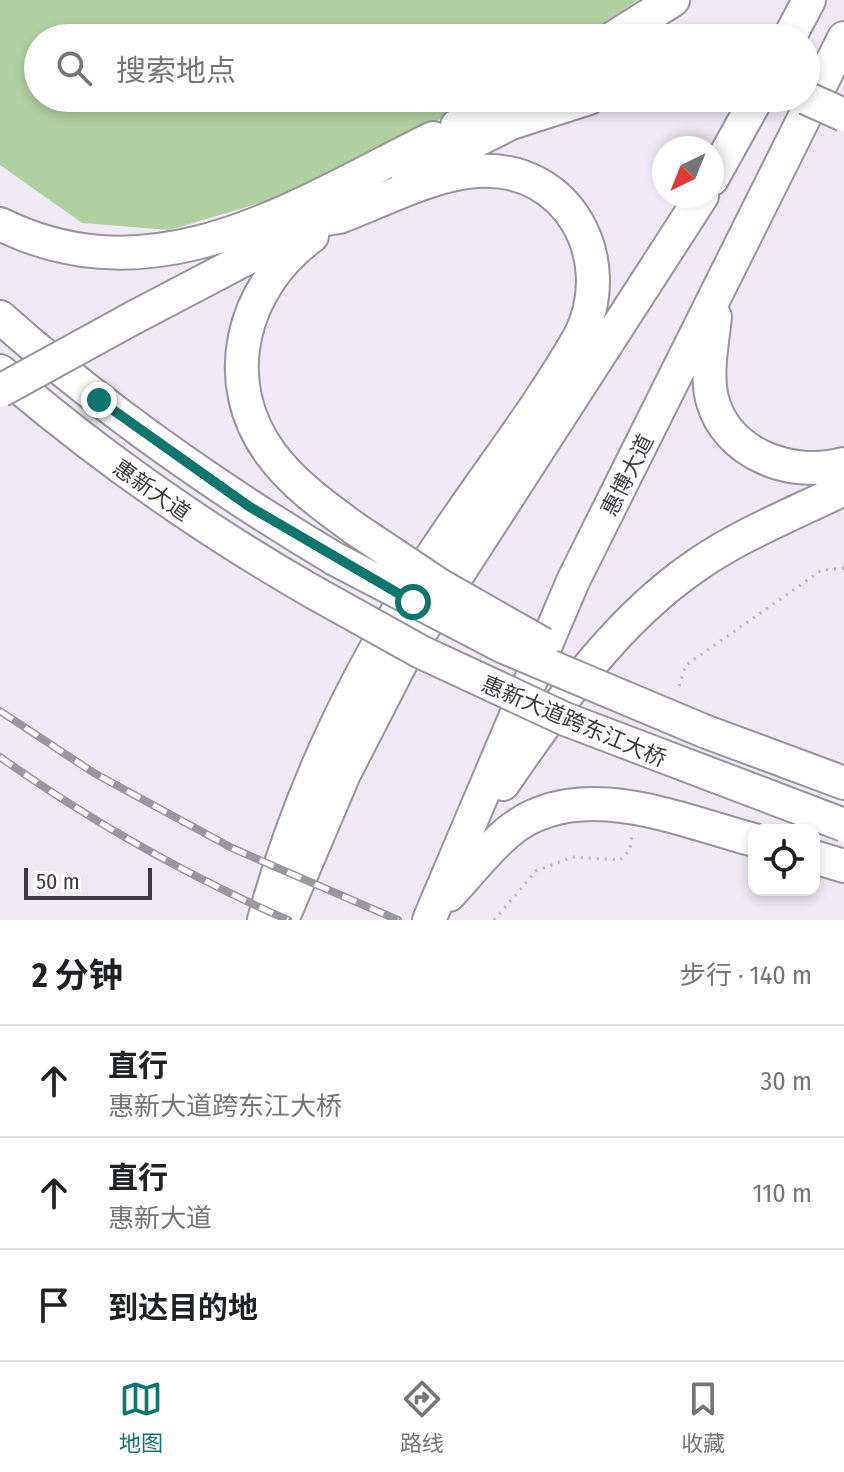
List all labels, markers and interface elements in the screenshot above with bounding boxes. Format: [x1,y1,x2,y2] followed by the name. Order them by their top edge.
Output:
[24,24,820,112] search box
[52,46,96,90] icon: search
[116,53,236,89] text: 搜索地点
[652,136,724,208] north arrow
[81,382,117,418] route end
[595,430,659,521] street label: 惠博大道
[108,454,196,527] street label: 惠新大道
[395,584,431,620] route start
[477,670,670,773] street label: 惠新大道跨东江大桥
[748,824,820,896] map controls
[748,824,820,896] button: locate
[24,864,152,900] scale bar
[36,868,80,895] text: 50 m
[32,955,123,996] text: 2 分钟
[680,960,812,991] text: 步行 · 140 m
[108,1048,168,1084] text: 直行
[32,1059,76,1103] icon: ahead
[761,1066,812,1097] text: 30 m
[108,1091,342,1122] text: 惠新大道跨东江大桥
[108,1160,168,1196] text: 直行
[32,1171,76,1215] icon: ahead
[752,1178,812,1209] text: 110 m
[108,1203,212,1234] text: 惠新大道
[32,1283,76,1327] icon: arrive
[108,1290,258,1326] text: 到达目的地
[119,1377,163,1457] tab: 地图
[400,1377,444,1457] tab: 路线
[681,1377,725,1457] tab: 收藏

